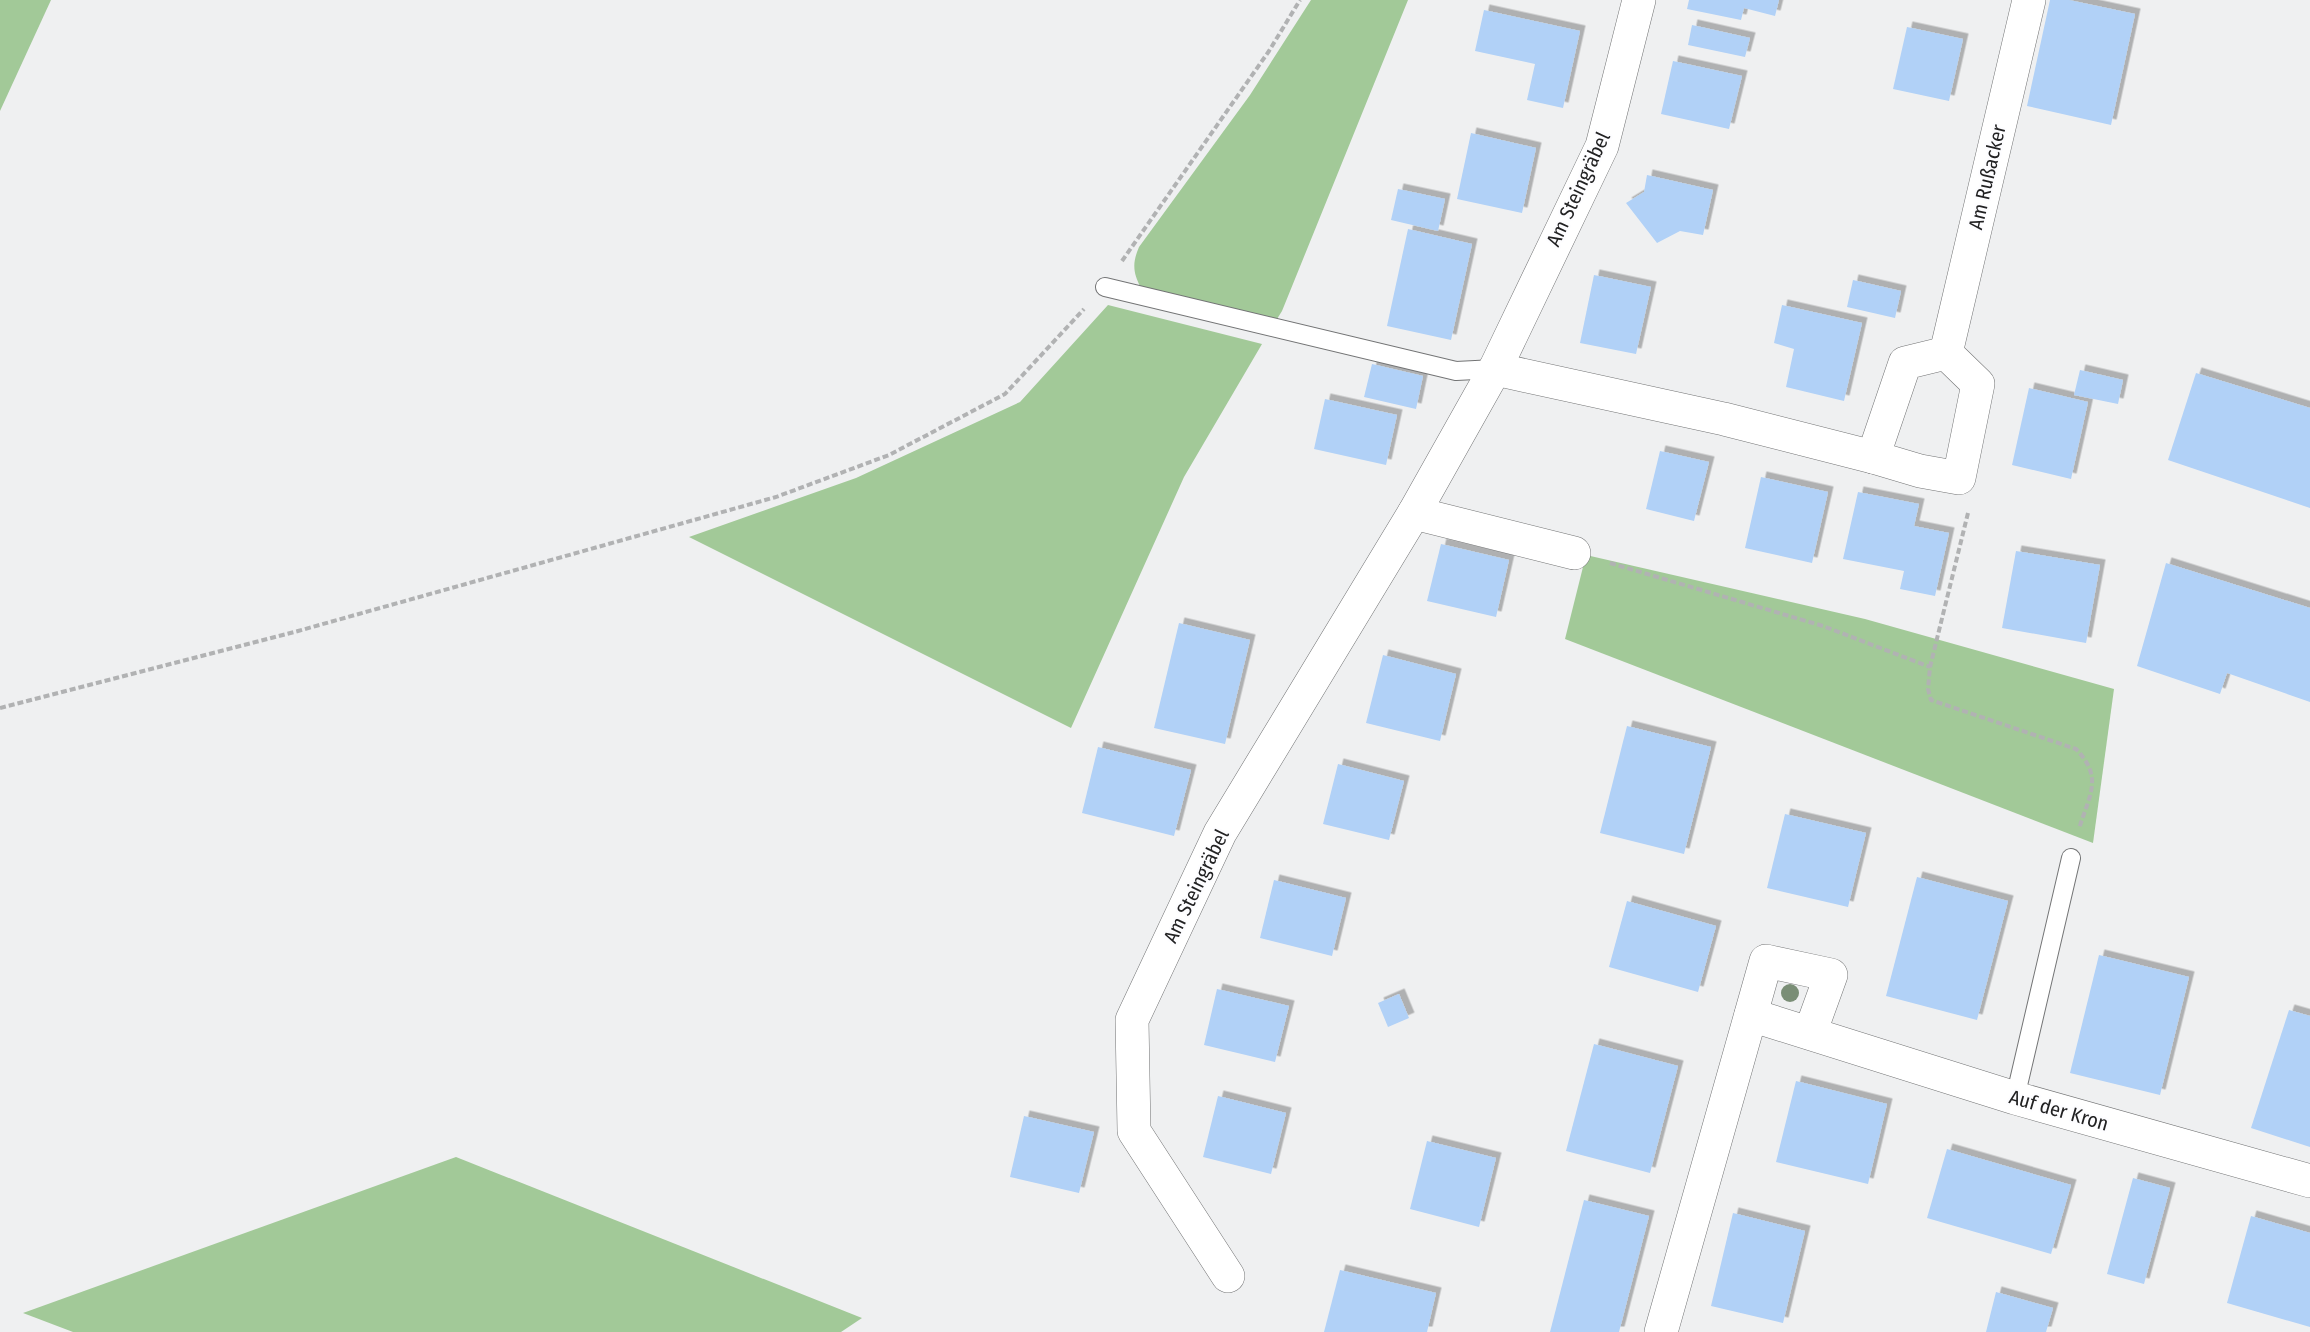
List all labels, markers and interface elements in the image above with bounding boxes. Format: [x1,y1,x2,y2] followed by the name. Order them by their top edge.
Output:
[1963,122,2011,232] street label: Am Rußacker
[1541,128,1615,250] street label: Am Steingräbel
[1158,825,1234,947] street label: Am Steingräbel
[2007,1084,2111,1136] street label: Auf der Kron

